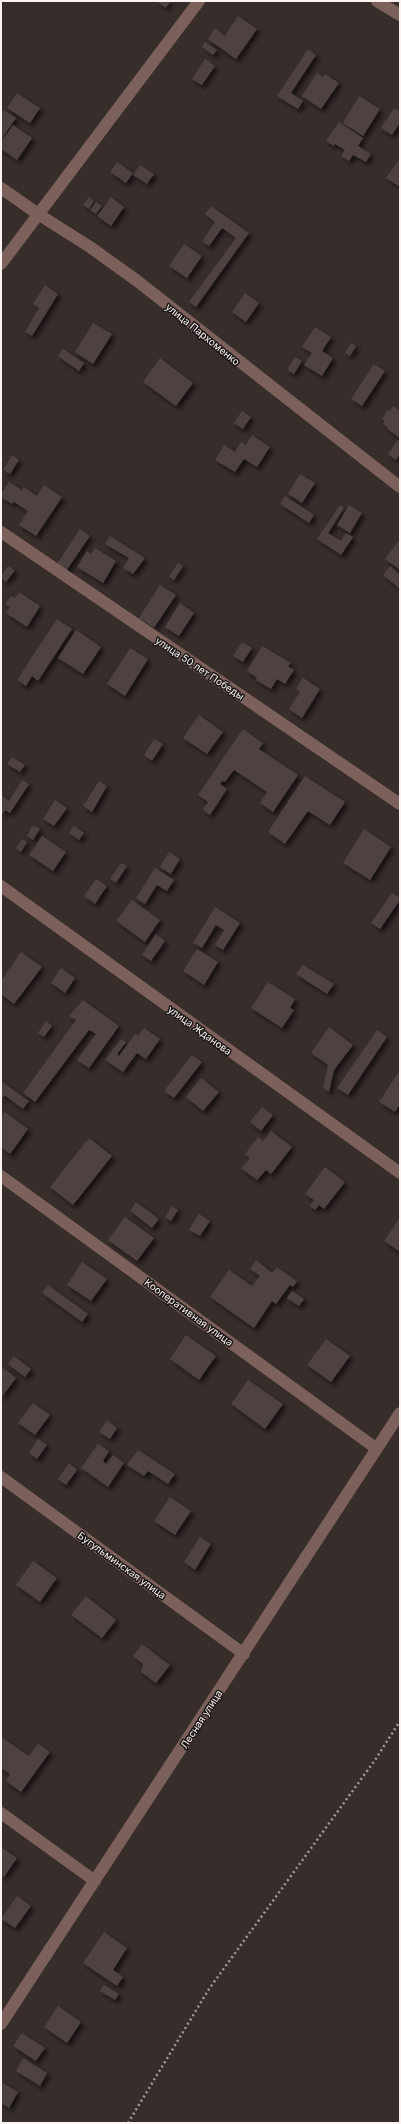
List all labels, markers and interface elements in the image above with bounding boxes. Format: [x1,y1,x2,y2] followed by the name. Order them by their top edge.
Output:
[163,300,243,368] street label: улица Пархоменко
[153,634,247,702] street label: улица 50 лет Победы
[166,1003,234,1057] street label: улица Жданова
[142,1276,236,1348] street label: Кооперативная улица
[76,1529,168,1601] street label: Бугульминская улица
[178,1687,224,1751] street label: Лесная улица

